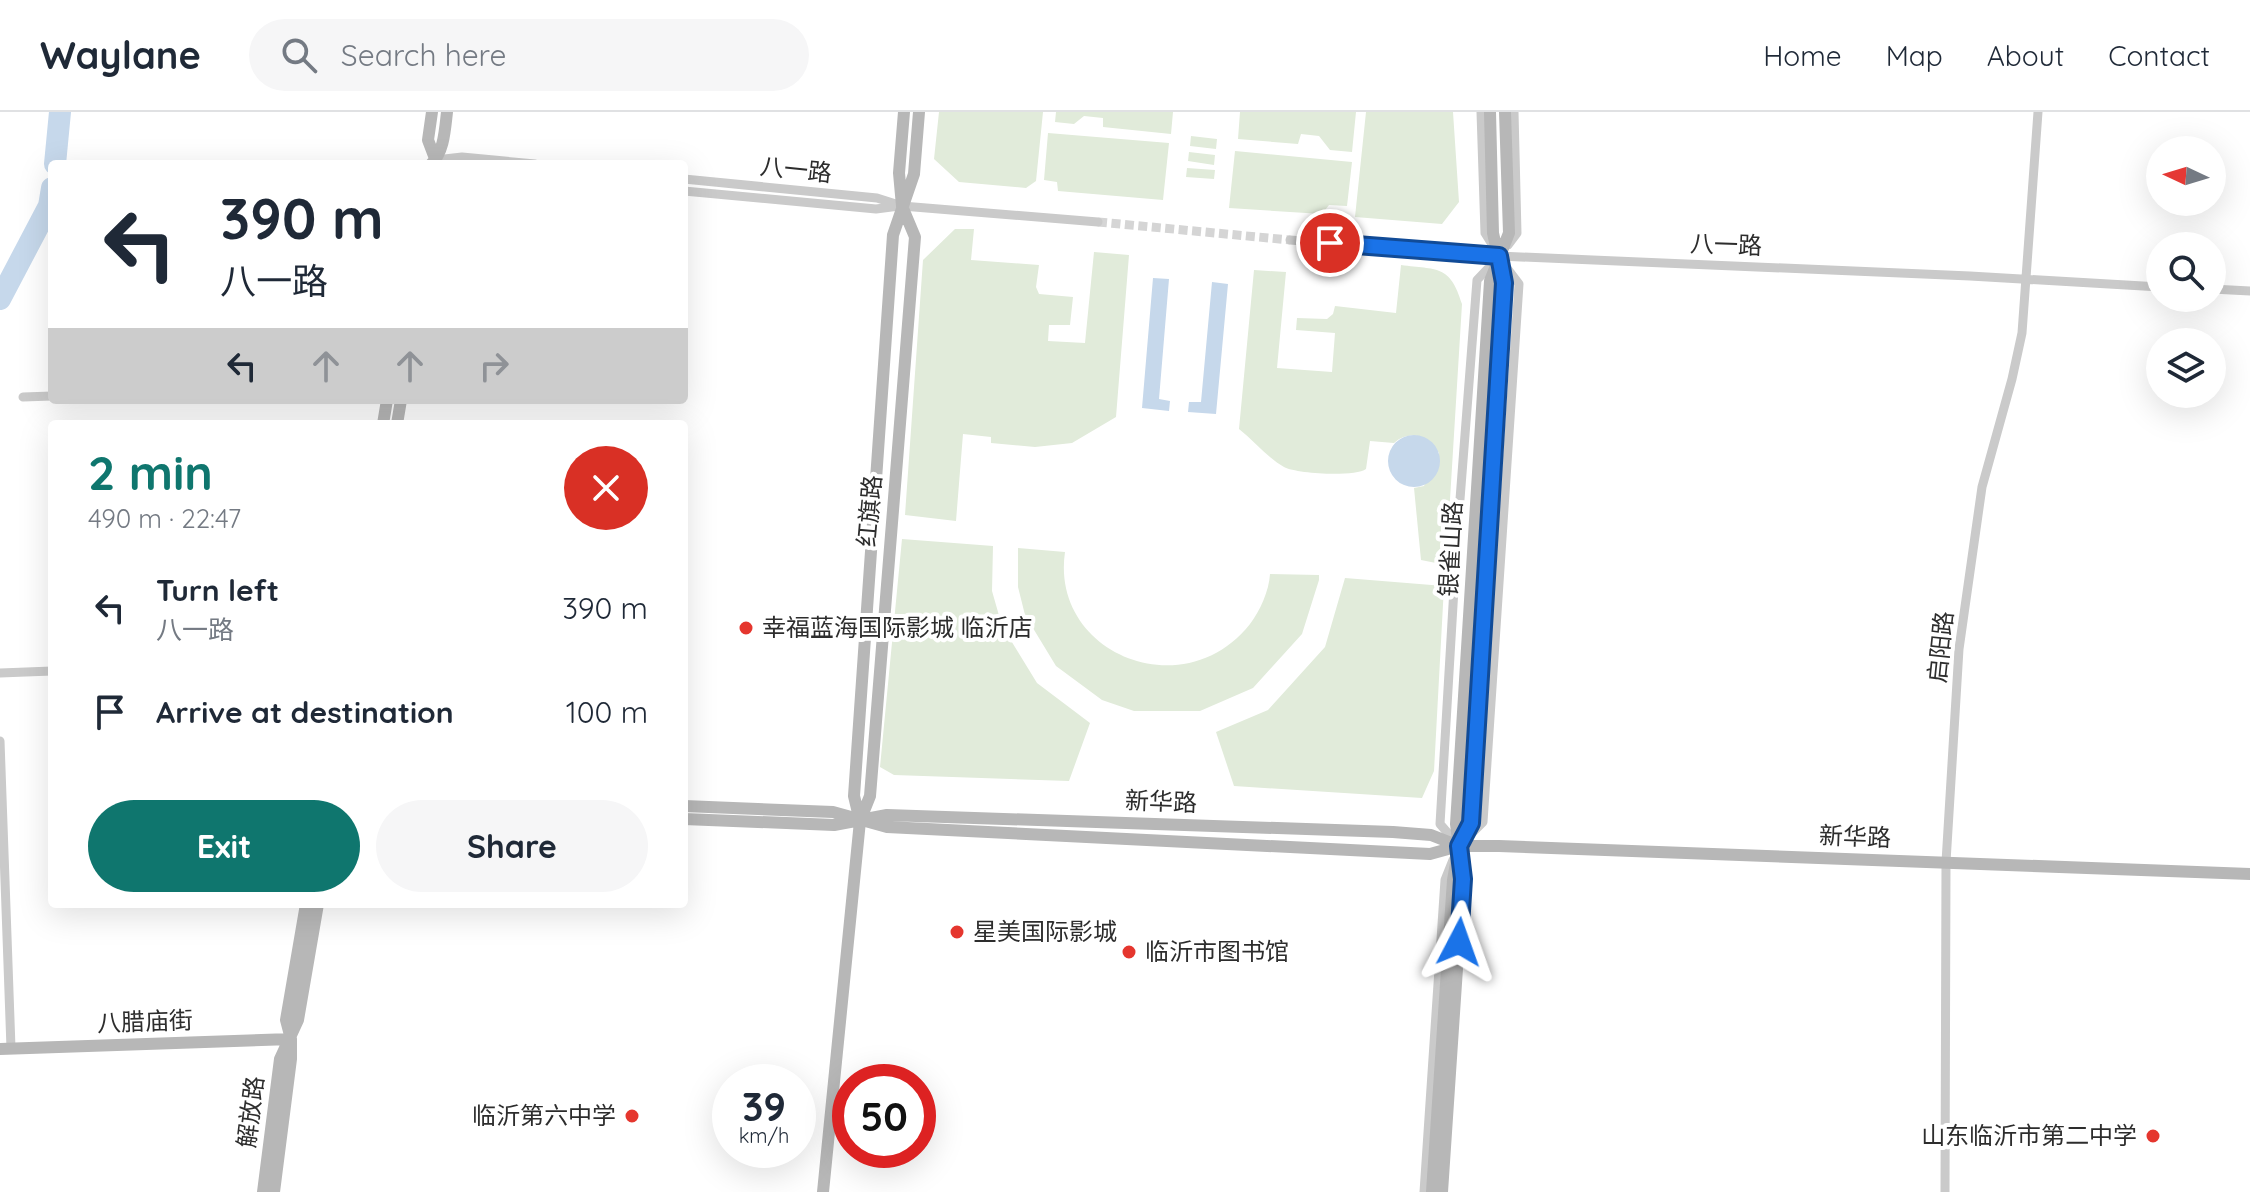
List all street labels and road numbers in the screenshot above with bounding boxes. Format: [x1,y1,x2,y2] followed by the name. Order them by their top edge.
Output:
[759,150,833,188] street label: 八一路
[1690,228,1763,260] street label: 八一路
[851,474,887,548] street label: 红旗路
[1433,500,1467,598] street label: 银雀山路
[1921,610,1959,684] street label: 启阳路
[1125,785,1198,817] street label: 新华路
[1819,820,1892,852] street label: 新华路
[96,1004,193,1038] street label: 八腊庙街
[231,1074,269,1149] street label: 解放路

